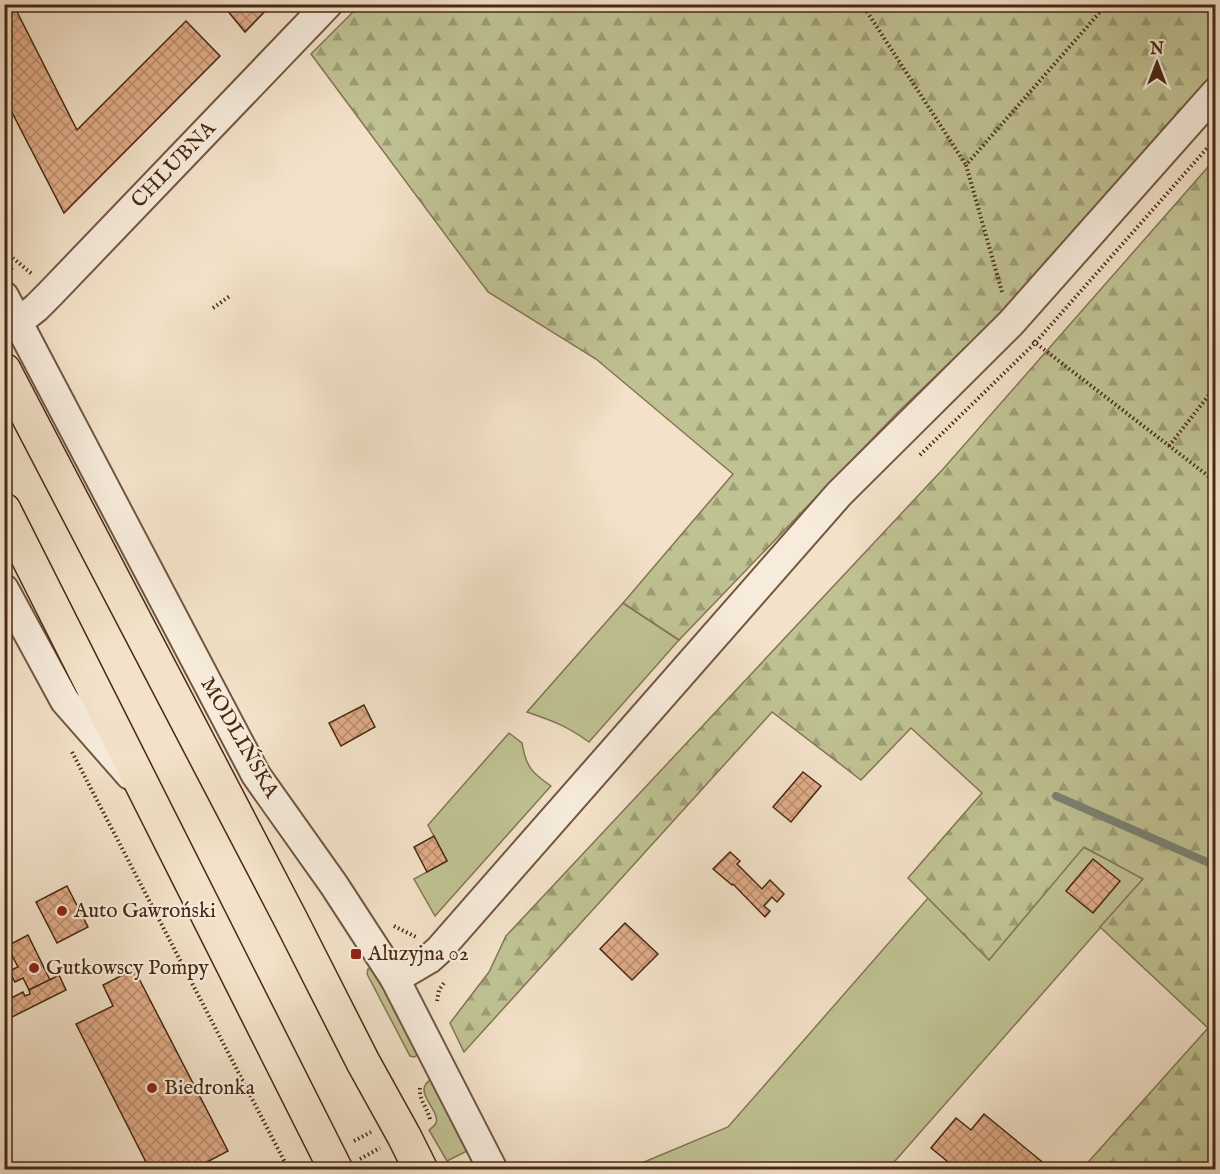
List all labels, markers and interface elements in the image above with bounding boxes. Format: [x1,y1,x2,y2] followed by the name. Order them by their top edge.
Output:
[1127,33,1187,93] north arrow
[1149,40,1164,60] text: N
[126,115,223,214] street label: CHLUBNA
[193,672,286,804] street label: MODLIŃSKA
[73,898,216,925] place label: Auto Gawroński
[55,904,69,918] marker: Auto Gawroński
[367,941,469,968] place label: Aluzyjna 02
[349,947,363,961] marker: Aluzyjna 02
[46,955,209,982] place label: Gutkowscy Pompy
[27,961,41,975] marker: Gutkowscy Pompy
[164,1075,256,1102] place label: Biedronka
[145,1081,159,1095] marker: Biedronka

